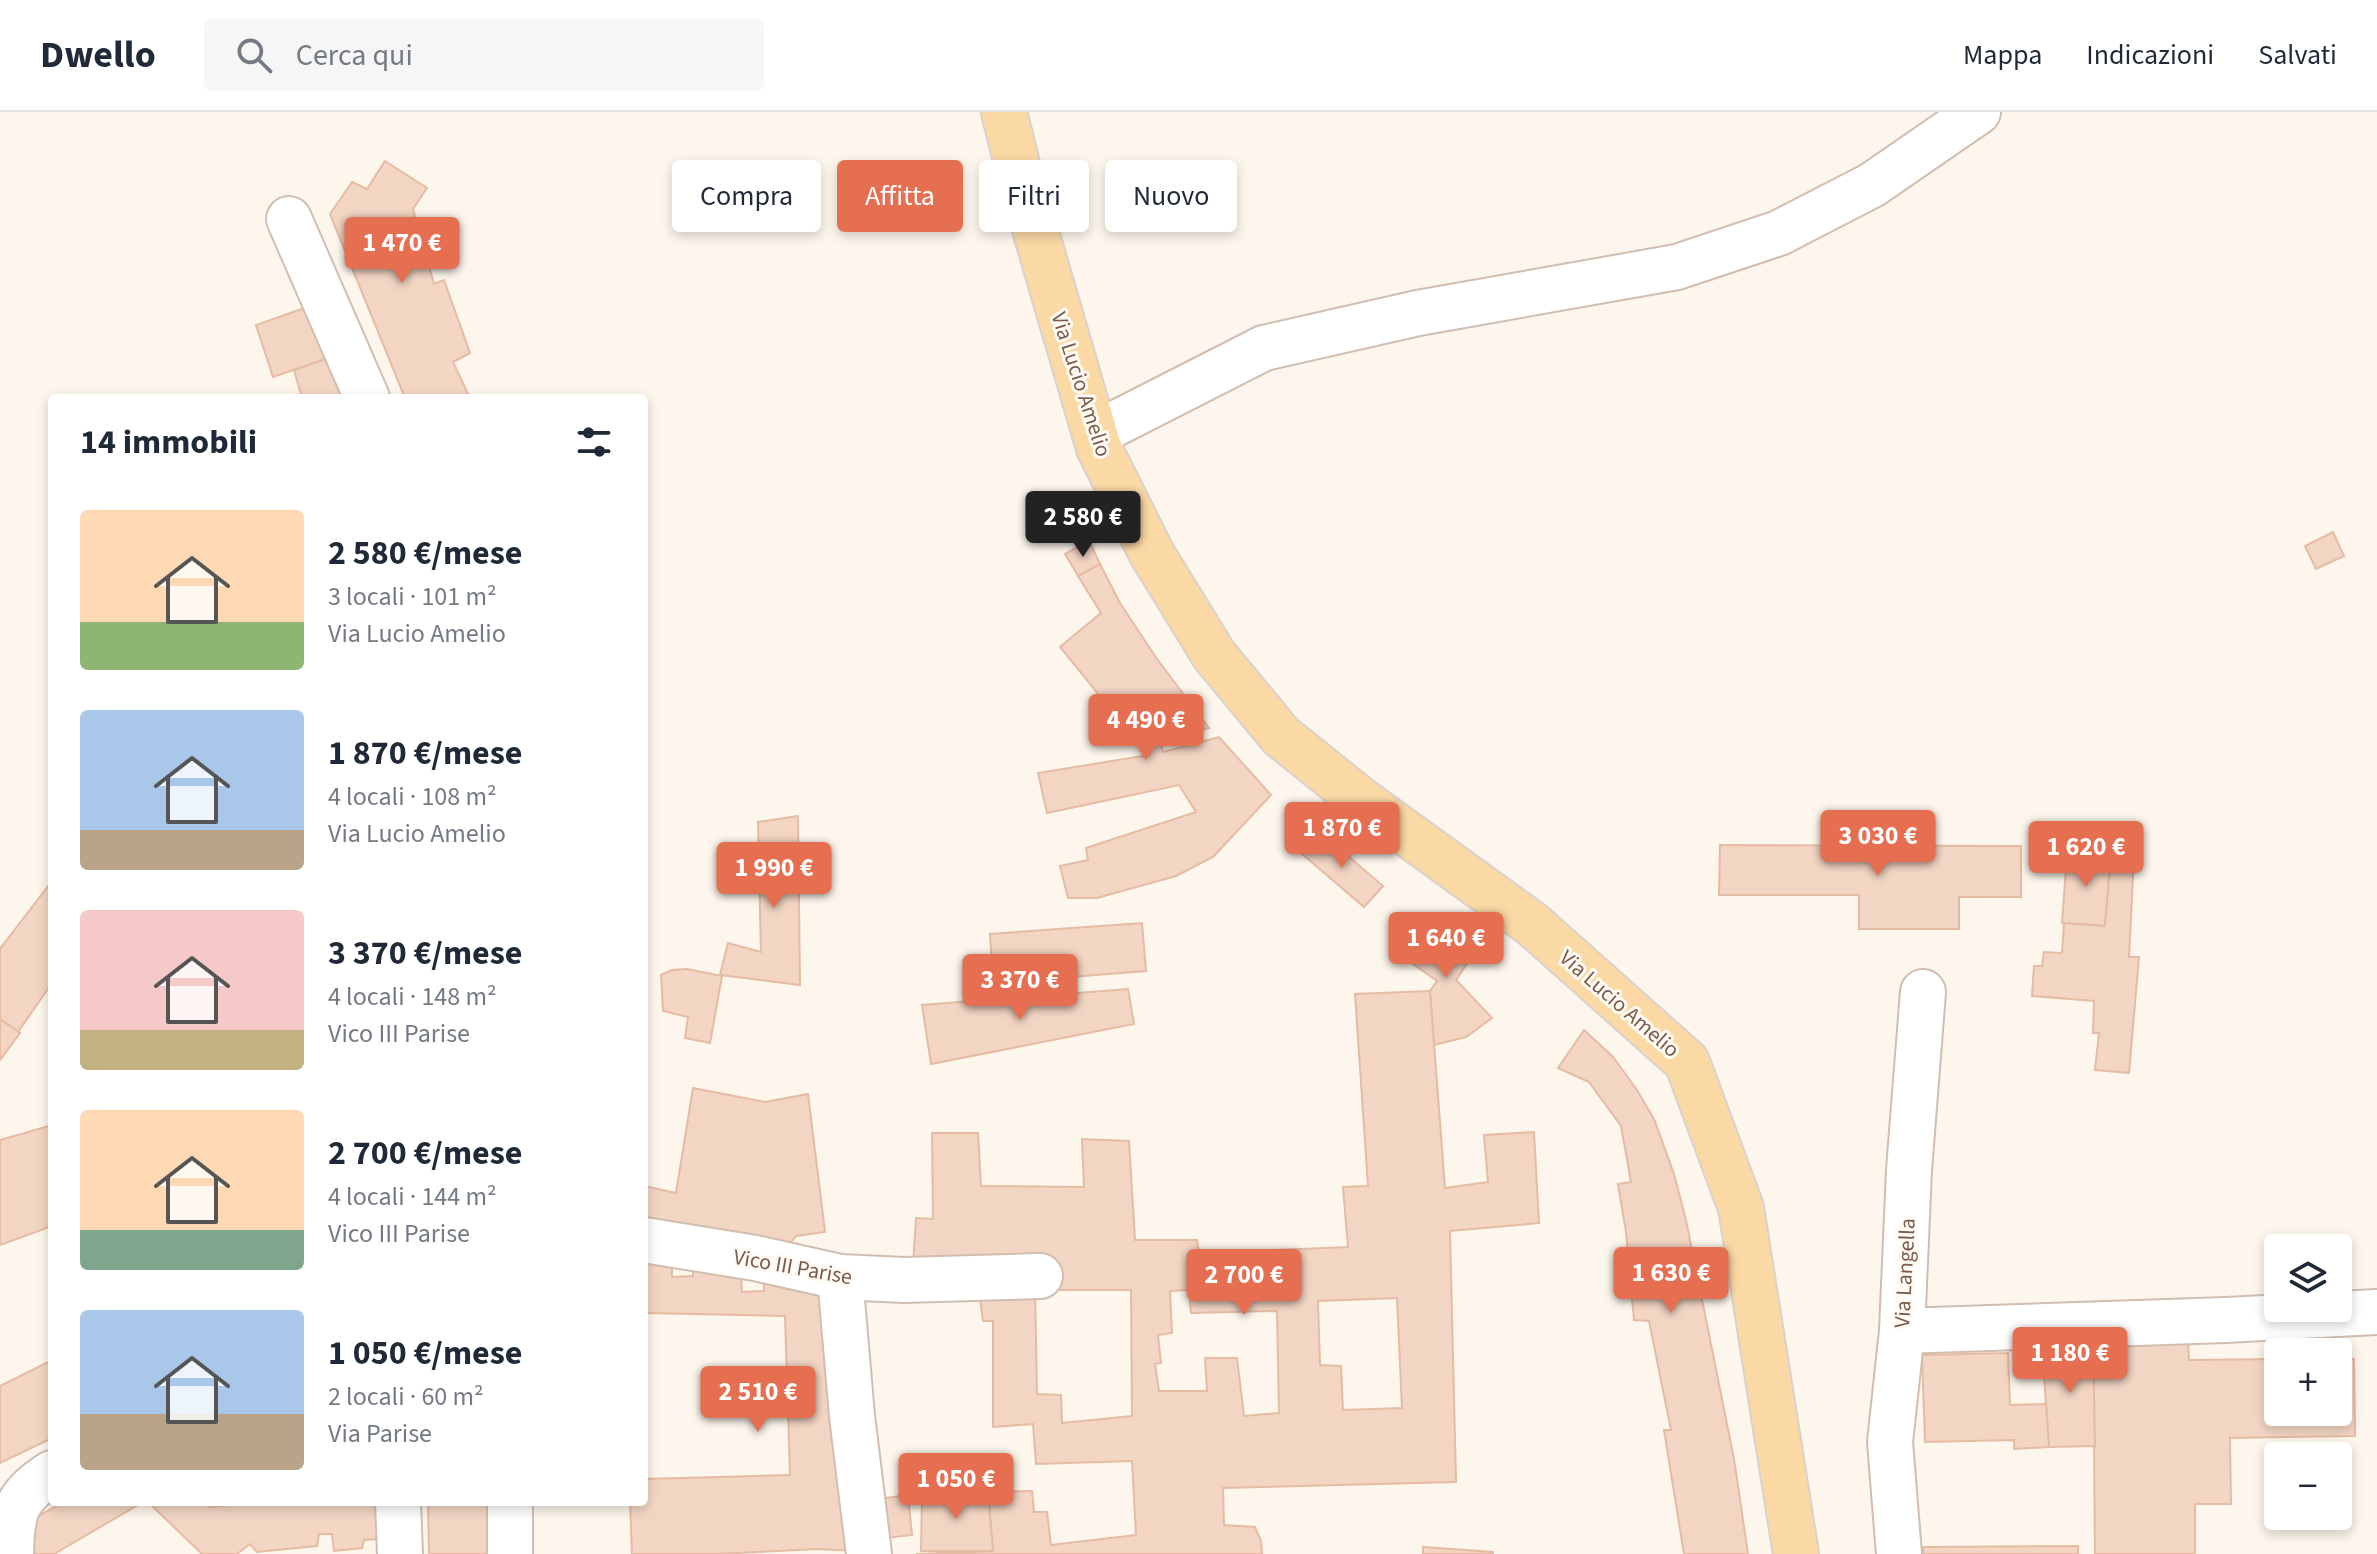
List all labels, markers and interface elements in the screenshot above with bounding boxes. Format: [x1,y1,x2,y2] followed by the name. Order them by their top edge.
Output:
[204,19,764,91] search box
[40,28,156,82] text: Dwello
[232,33,276,77] icon: search
[296,34,413,77] text: Cerca qui
[1963,35,2042,75] text: Mappa
[2086,35,2214,75] text: Indicazioni
[2258,35,2337,75] text: Salvati
[672,160,821,232] chip: Compra
[837,160,963,232] chip: Affitta
[979,160,1089,232] chip: Filtri
[1105,160,1237,232] chip: Nuovo
[328,217,476,285] pin: 1 470 €
[362,224,442,261] text: 1 470 €
[1043,308,1120,461] street label: Via Lucio Amelio
[80,418,257,467] text: 14 immobili
[572,420,616,464] icon: filters
[1009,491,1157,559] pin: 2 580 €
[1043,498,1123,535] text: 2 580 €
[328,529,522,578] text: 2 580 €/mese
[144,542,240,638] icon: home
[328,578,497,615] text: 3 locali · 101 m²
[328,615,506,652] text: Via Lucio Amelio
[1072,694,1220,762] pin: 4 490 €
[1106,701,1186,738] text: 4 490 €
[328,729,522,778] text: 1 870 €/mese
[144,742,240,838] icon: home
[328,778,497,815] text: 4 locali · 108 m²
[1268,802,1416,870] pin: 1 870 €
[1302,809,1382,846] text: 1 870 €
[1804,810,1952,878] pin: 3 030 €
[328,815,506,852] text: Via Lucio Amelio
[1838,817,1918,854] text: 3 030 €
[2012,821,2160,889] pin: 1 620 €
[2046,828,2126,865] text: 1 620 €
[700,842,848,910] pin: 1 990 €
[734,849,814,886] text: 1 990 €
[1372,912,1520,980] pin: 1 640 €
[1406,919,1486,956] text: 1 640 €
[328,929,522,978] text: 3 370 €/mese
[144,942,240,1038] icon: home
[1552,942,1687,1065] street label: Via Lucio Amelio
[946,954,1094,1022] pin: 3 370 €
[980,961,1060,998] text: 3 370 €
[328,978,497,1015] text: 4 locali · 148 m²
[328,1015,470,1052] text: Vico III Parise
[328,1129,522,1178] text: 2 700 €/mese
[144,1142,240,1238] icon: home
[328,1178,497,1215] text: 4 locali · 144 m²
[328,1215,470,1252] text: Vico III Parise
[1886,1217,1924,1329] street label: Via Langella
[2264,1234,2352,1530] map controls
[2264,1234,2352,1322] button: layers
[731,1241,855,1293] street label: Vico III Parise
[1597,1247,1745,1315] pin: 1 630 €
[1170,1249,1318,1317] pin: 2 700 €
[1631,1254,1711,1291] text: 1 630 €
[1204,1256,1284,1293] text: 2 700 €
[1996,1327,2144,1395] pin: 1 180 €
[328,1329,522,1378] text: 1 050 €/mese
[2030,1334,2110,1371] text: 1 180 €
[2264,1338,2352,1426] button: +
[144,1342,240,1438] icon: home
[684,1366,832,1434] pin: 2 510 €
[718,1373,798,1410] text: 2 510 €
[328,1378,484,1415] text: 2 locali · 60 m²
[328,1415,432,1452] text: Via Parise
[2264,1442,2352,1530] button: −
[882,1453,1030,1521] pin: 1 050 €
[916,1460,996,1497] text: 1 050 €

